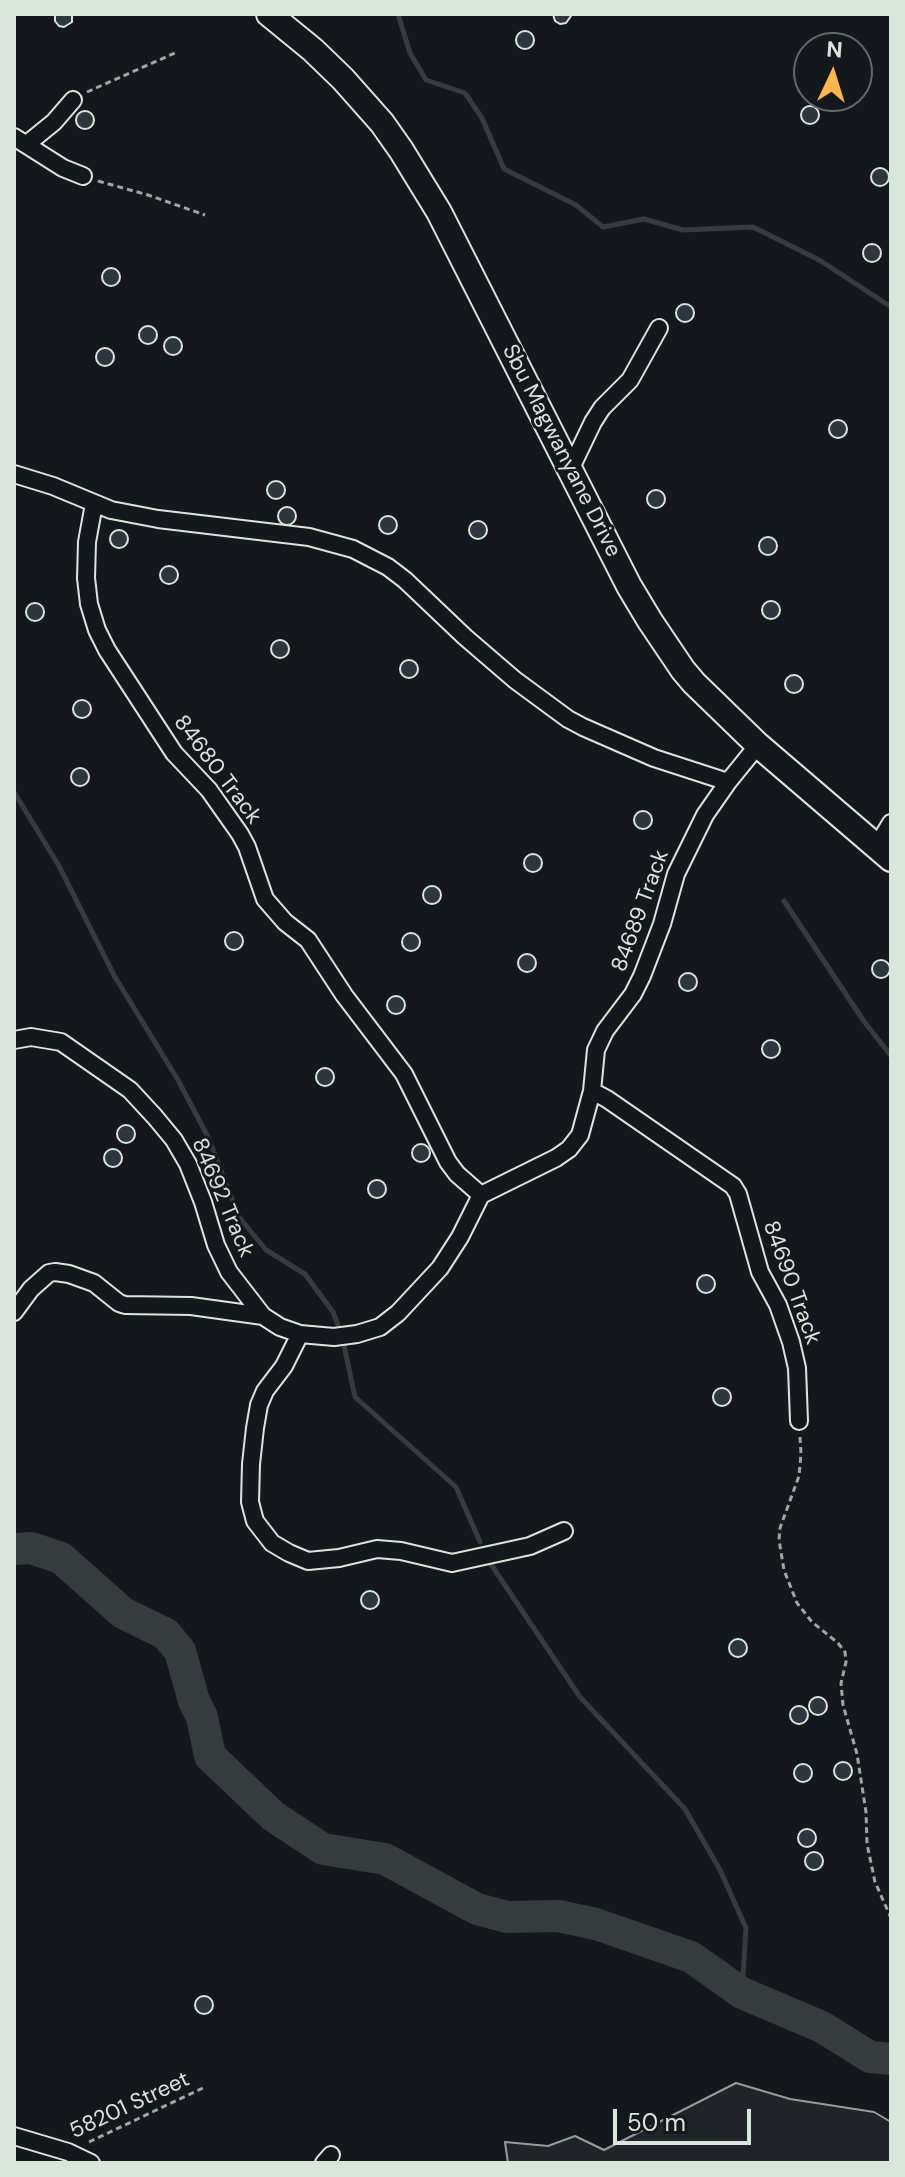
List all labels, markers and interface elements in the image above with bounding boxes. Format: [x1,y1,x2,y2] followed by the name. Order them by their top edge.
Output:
[793,32,873,112] north arrow
[826,35,844,65] text: N
[496,340,626,562] street label: Sbu Magwanyane Drive
[167,710,267,830] street label: 84680 Track
[607,846,675,976] street label: 84689 Track
[185,1134,259,1262] street label: 84692 Track
[756,1218,826,1348] street label: 84690 Track
[66,2067,194,2145] street label: 58201 Street
[617,2093,755,2143] scale bar
[627,2107,686,2138] text: 50 m

